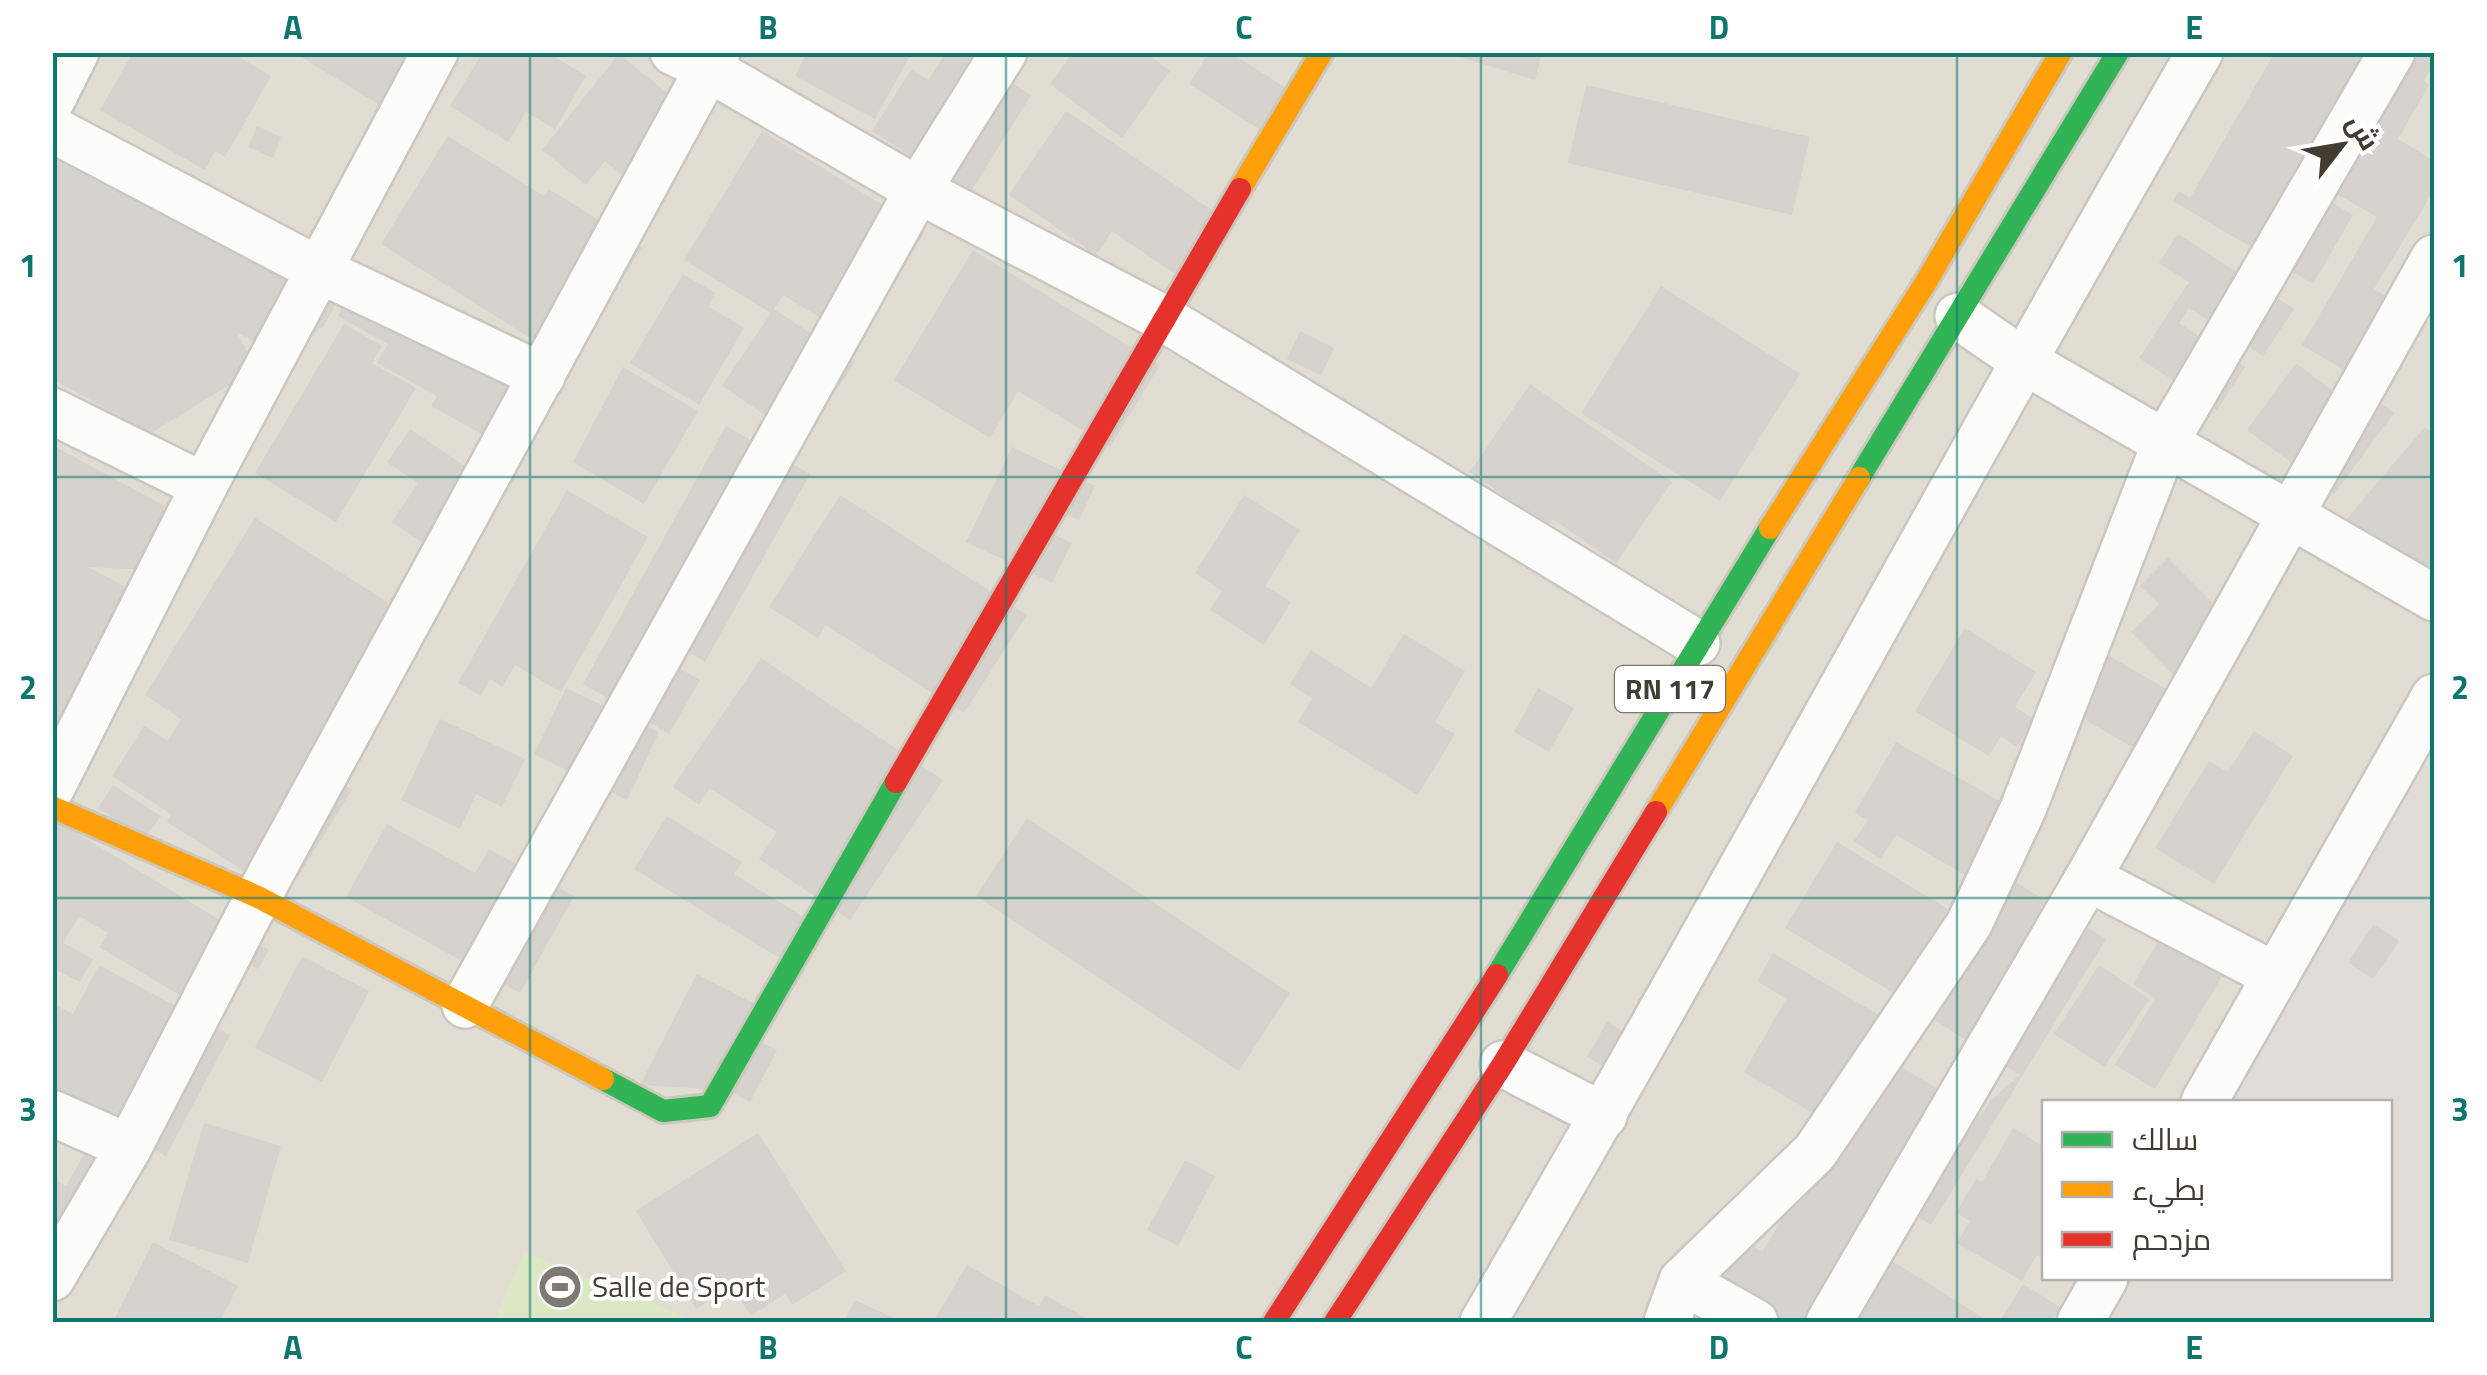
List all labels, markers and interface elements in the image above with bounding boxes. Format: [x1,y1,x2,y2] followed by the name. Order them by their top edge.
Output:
[283,3,303,51] text: A
[758,3,778,51] text: B
[1235,3,1253,51] text: C
[1709,3,1729,51] text: D
[2185,3,2203,51] text: E
[2292,95,2392,195] north arrow
[2336,105,2392,158] text: ش
[19,241,37,289] text: 1
[2451,241,2469,289] text: 1
[19,663,37,711] text: 2
[2451,663,2469,711] text: 2
[1615,666,1725,712] road number: RN 117
[19,1085,37,1133] text: 3
[2451,1085,2469,1133] text: 3
[2042,1100,2392,1280] legend
[2132,1116,2198,1162] text: سالك
[2132,1166,2205,1213] text: بطيء
[2132,1216,2211,1262] text: مزدحم
[592,1263,766,1309] place label: Salle de Sport
[537,1264,583,1310] sports icon: Salle de Sport
[283,1323,303,1371] text: A
[758,1323,778,1371] text: B
[1235,1323,1253,1371] text: C
[1709,1323,1729,1371] text: D
[2185,1323,2203,1371] text: E

